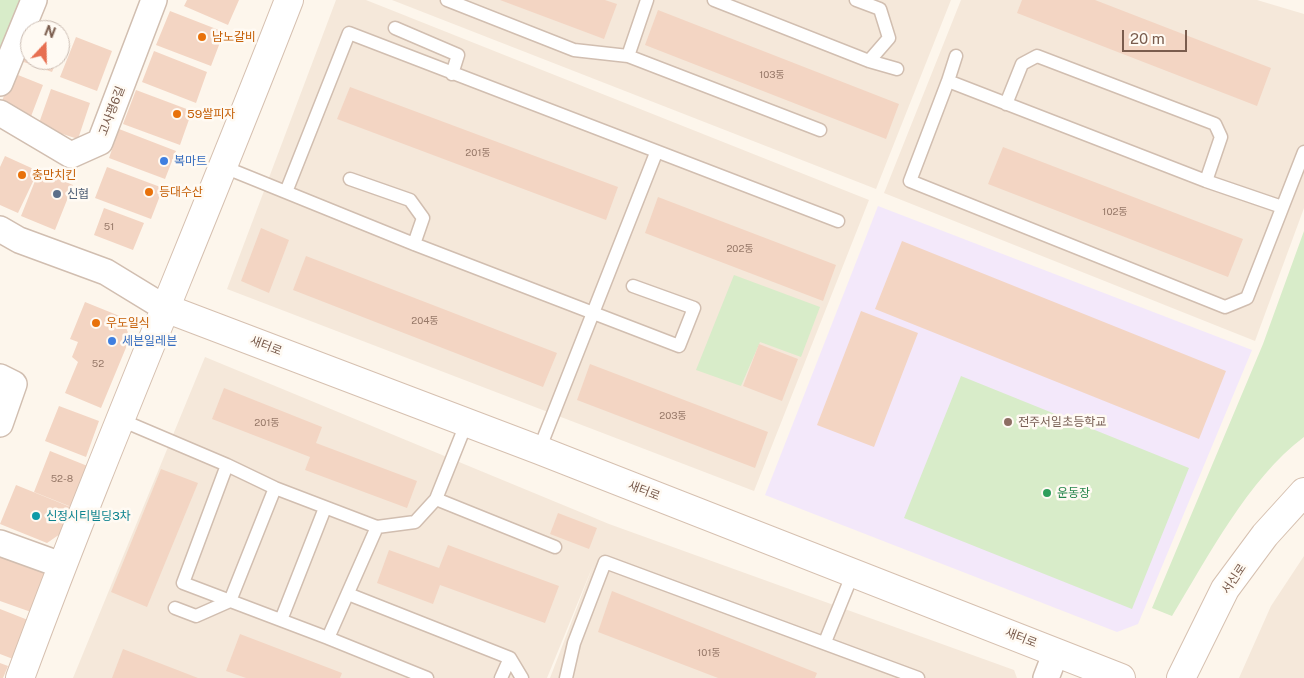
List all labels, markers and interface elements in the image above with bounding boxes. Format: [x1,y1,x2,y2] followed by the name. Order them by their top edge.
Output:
[20,20,70,70] north arrow
[1124,20,1189,52] scale bar
[42,22,58,41] text: N
[212,30,256,44] place label: 남노갈비
[1130,30,1165,47] text: 20 m
[196,31,208,43] marker: 남노갈비
[759,69,785,81] house number: 103동
[96,84,128,138] street label: 고사평6길
[187,107,235,121] place label: 59쌀피자
[171,108,183,120] marker: 59쌀피자
[465,147,491,159] house number: 201동
[174,154,207,168] place label: 복마트
[158,155,170,167] marker: 복마트
[32,168,76,182] place label: 충만치킨
[16,169,28,181] marker: 충만치킨
[159,185,203,199] place label: 등대수산
[143,186,155,198] marker: 등대수산
[67,187,89,201] place label: 신협
[51,188,63,200] marker: 신협
[1102,206,1128,218] house number: 102동
[104,221,114,233] house number: 51
[726,243,754,255] house number: 202동
[411,315,439,327] house number: 204동
[106,316,150,330] place label: 우도일식
[90,317,102,329] marker: 우도일식
[248,333,284,359] street label: 새터로
[122,334,177,348] place label: 세븐일레븐
[106,335,118,347] marker: 세븐일레븐
[92,358,104,370] house number: 52
[659,410,687,422] house number: 203동
[1018,415,1106,429] place label: 전주서일초등학교
[1002,416,1014,428] marker: 전주서일초등학교
[254,417,280,429] house number: 201동
[51,473,73,485] house number: 52-8
[626,478,662,504] street label: 새터로
[1057,486,1090,500] place label: 운동장
[1041,487,1053,499] marker: 운동장
[46,509,131,523] place label: 신정시티빌딩3차
[30,510,42,522] marker: 신정시티빌딩3차
[1219,561,1249,597] street label: 서신로
[1003,625,1039,651] street label: 새터로
[697,647,721,659] house number: 101동

